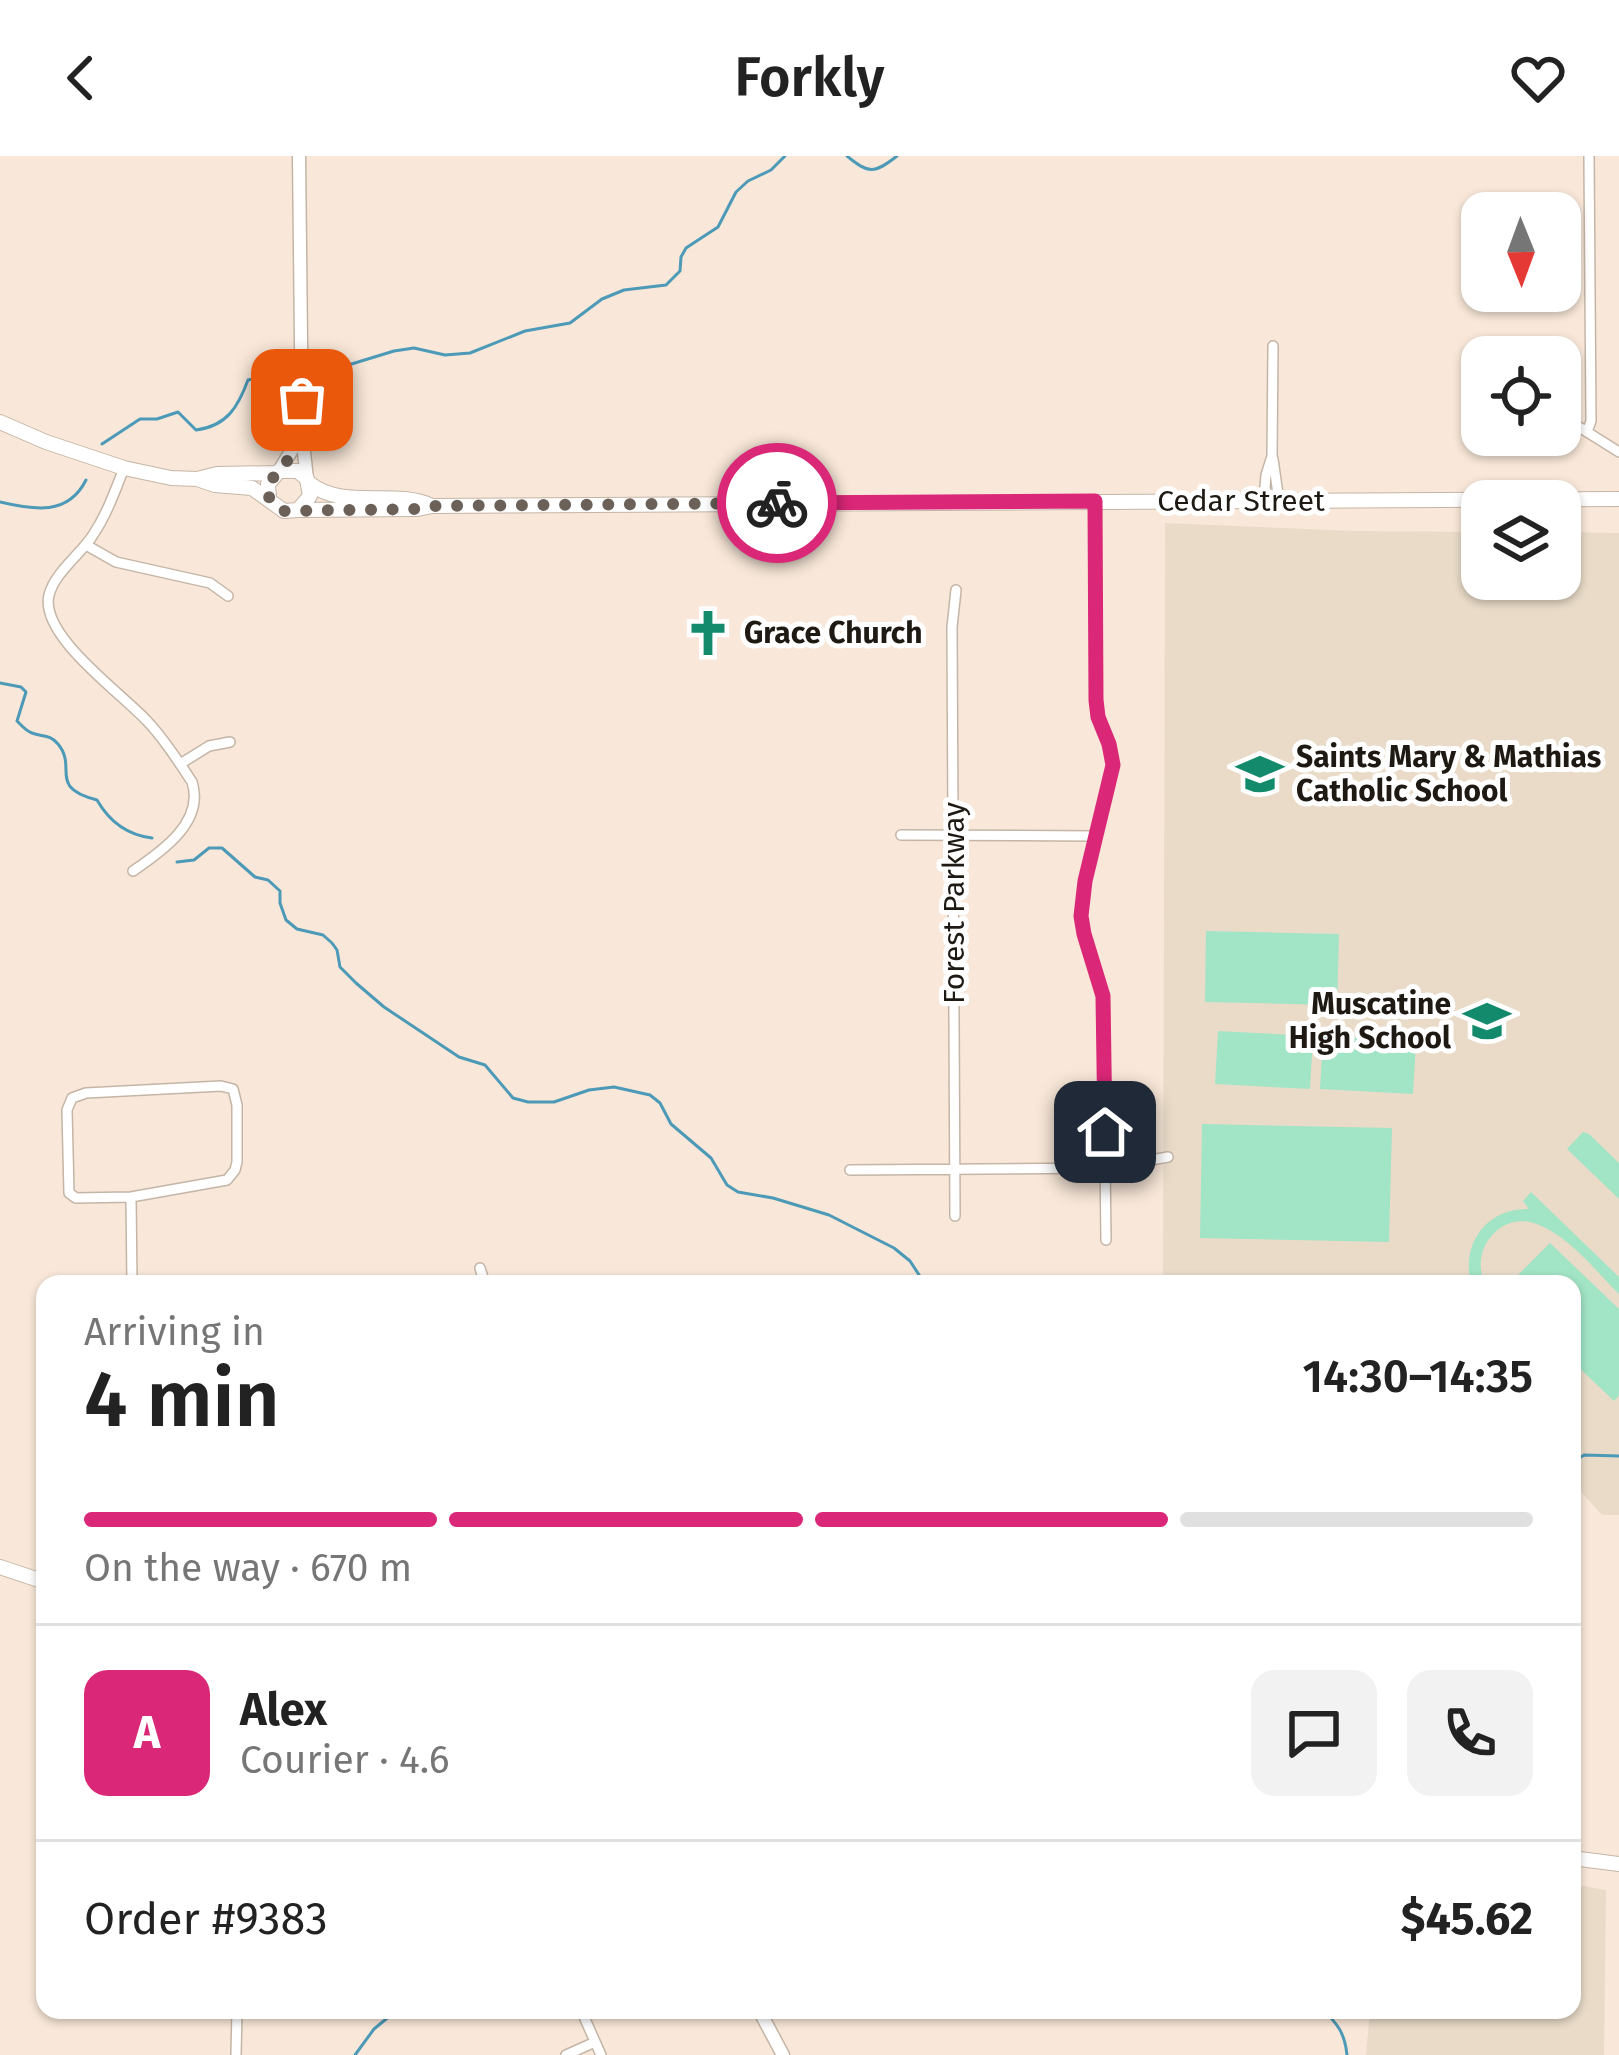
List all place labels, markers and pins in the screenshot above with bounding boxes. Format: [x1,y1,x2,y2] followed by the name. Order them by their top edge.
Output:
[251,349,353,451] pin
[683,608,733,658] church icon: Grace Church
[744,615,922,651] place label: Grace Church
[1296,739,1601,809] place label: Saints Mary & Mathias Catholic School
[1235,749,1285,799] school or university icon: Saints Mary & Mathias Catholic School
[1289,986,1451,1056] place label: Muscatine High School
[1462,996,1512,1046] school or university icon: Muscatine High School
[1054,1081,1156,1183] pin

